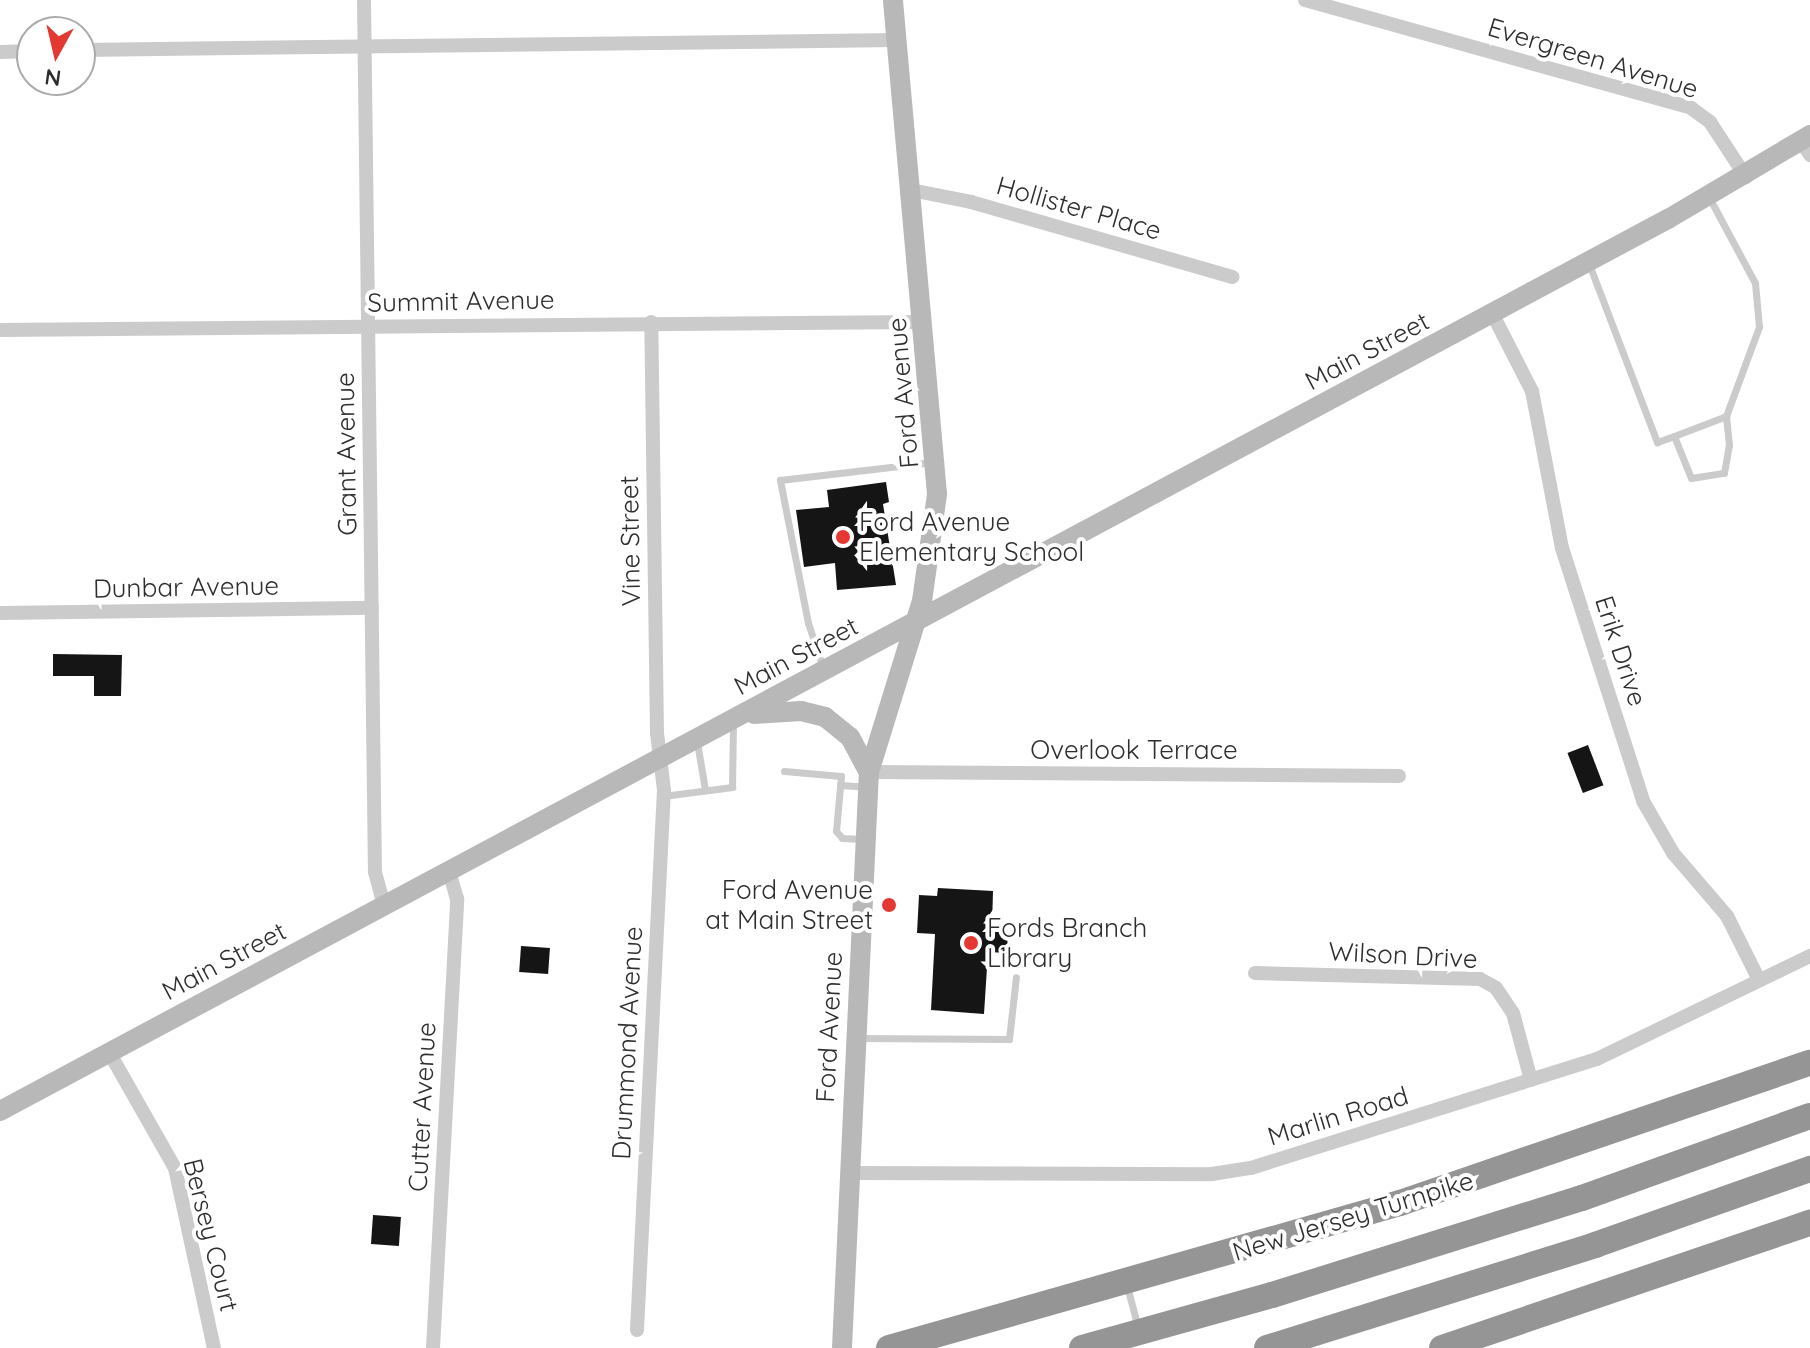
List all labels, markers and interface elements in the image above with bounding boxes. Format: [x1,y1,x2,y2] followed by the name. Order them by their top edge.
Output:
[1484,11,1702,105] street label: Evergreen Avenue
[16,16,96,96] north arrow
[43,63,63,93] text: N
[993,170,1165,246] street label: Hollister Place
[367,284,555,318] street label: Summit Avenue
[1300,305,1434,397] street label: Main Street
[881,316,925,470] street label: Ford Avenue
[329,372,363,536] street label: Grant Avenue
[613,475,647,607] street label: Vine Street
[859,506,1084,568] place label: Ford Avenue Elementary School
[834,528,852,546] marker: Ford Avenue Elementary School
[93,570,279,604] street label: Dunbar Avenue
[1589,592,1653,710] street label: Erik Drive
[729,610,863,702] street label: Main Street
[1030,734,1238,766] street label: Overlook Terrace
[705,874,873,936] place label: Ford Avenue at Main Street
[880,896,898,914] marker: Ford Avenue at Main Street
[987,912,1147,974] place label: Fords Branch Library
[157,915,291,1007] street label: Main Street
[605,926,649,1160] street label: Drummond Avenue
[962,934,980,952] marker: Fords Branch Library
[1328,936,1478,974] street label: Wilson Drive
[809,951,849,1103] street label: Ford Avenue
[402,1021,442,1193] street label: Cutter Avenue
[1264,1080,1412,1152] street label: Marlin Road
[177,1155,245,1315] street label: Bersey Court
[1229,1165,1477,1267] street label: New Jersey Turnpike

